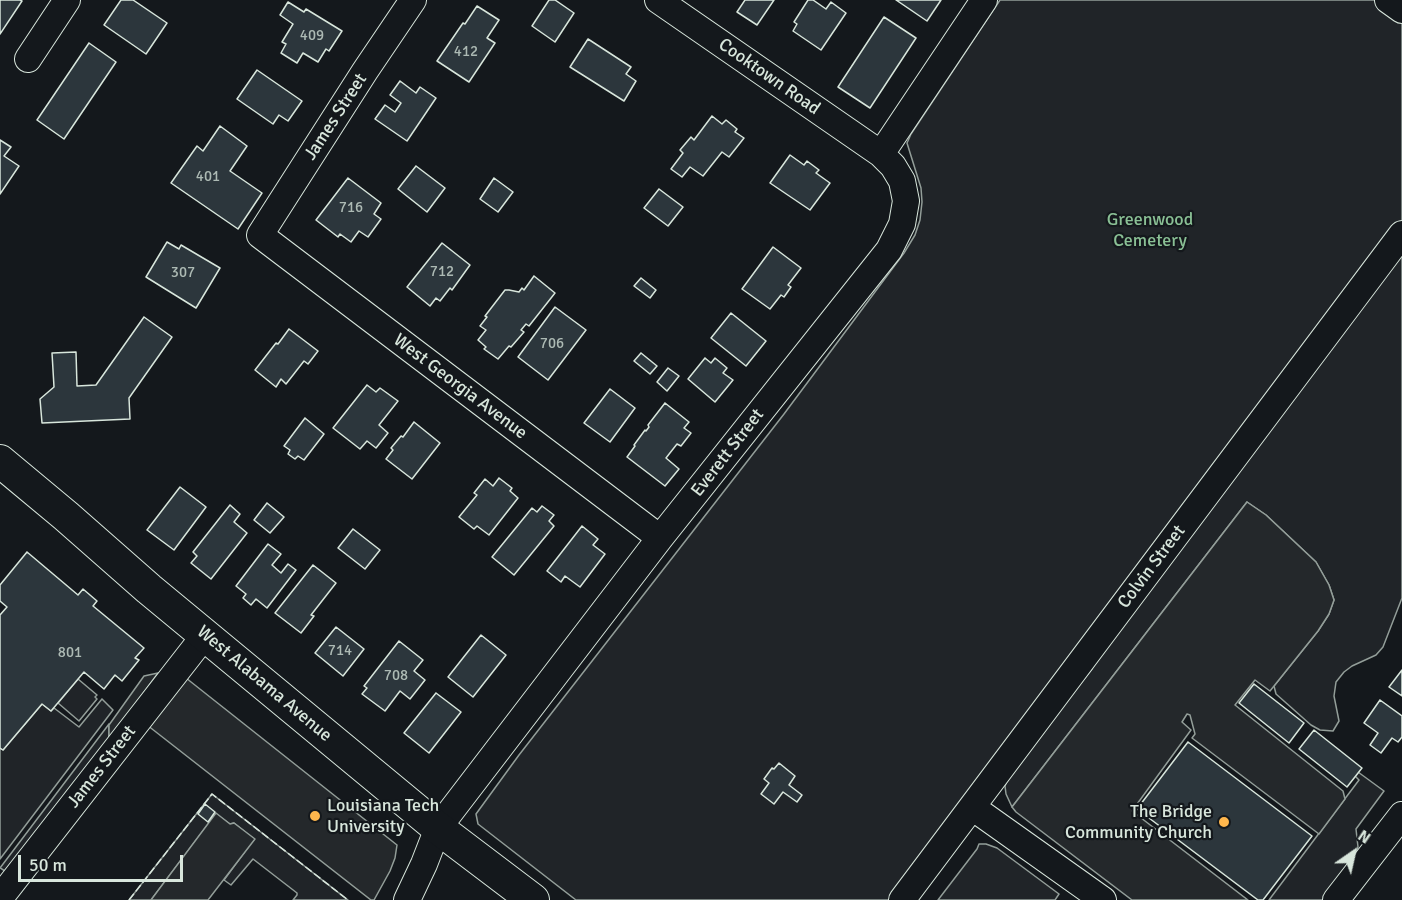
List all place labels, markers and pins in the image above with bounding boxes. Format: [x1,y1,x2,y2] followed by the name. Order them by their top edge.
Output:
[327,795,439,838] place label: Louisiana Tech University
[1065,801,1212,844] place label: The Bridge Community Church
[308,809,322,823] marker: Louisiana Tech University
[1217,815,1231,829] marker: The Bridge Community Church

